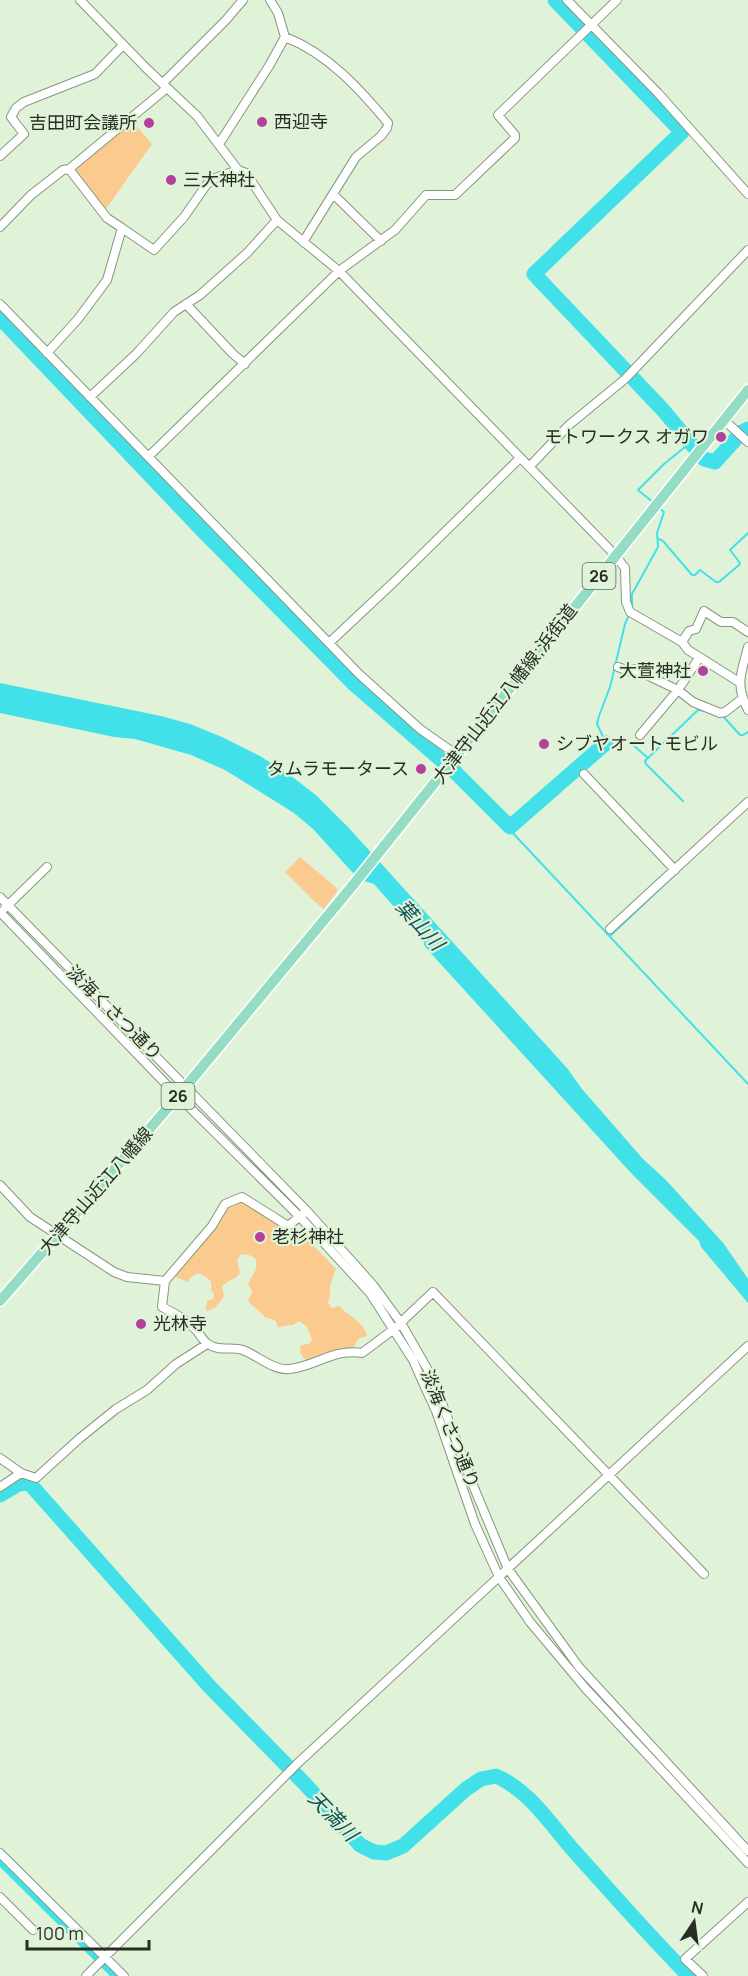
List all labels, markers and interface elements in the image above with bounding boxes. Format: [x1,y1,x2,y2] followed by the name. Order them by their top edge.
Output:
[274,109,328,133] place label: 西迎寺
[29,110,137,134] place label: 吉田町会議所
[255,115,269,129] marker: 西迎寺
[142,116,156,130] marker: 吉田町会議所
[183,167,255,191] place label: 三大神社
[164,173,178,187] marker: 三大神社
[544,424,709,448] place label: モトワークス オガワ
[714,430,728,444] marker: モトワークス オガワ
[582,563,616,589] road number: 26
[427,599,582,788] street label: 大津守山近江八幡線;浜街道
[619,658,691,682] place label: 大萱神社
[696,664,710,678] marker: 大萱神社
[556,731,718,755] place label: シブヤオートモビル
[537,737,551,751] marker: シブヤオートモビル
[267,756,409,780] place label: タムラモータース
[414,762,428,776] marker: タムラモータース
[390,893,452,957] water label: 葉山川
[62,959,168,1065] street label: 淡海くさつ通り
[162,1083,195,1109] road number: 26
[33,1121,157,1259] street label: 大津守山近江八幡線
[272,1224,344,1248] place label: 老杉神社
[253,1230,267,1244] marker: 老杉神社
[153,1311,207,1335] place label: 光林寺
[134,1317,148,1331] marker: 光林寺
[416,1366,486,1492] street label: 淡海くさつ通り
[303,1785,365,1848] water label: 天満川
[664,1892,724,1952] north arrow
[689,1895,705,1919] text: N
[27,1913,148,1951] scale bar
[36,1921,84,1945] text: 100 m

